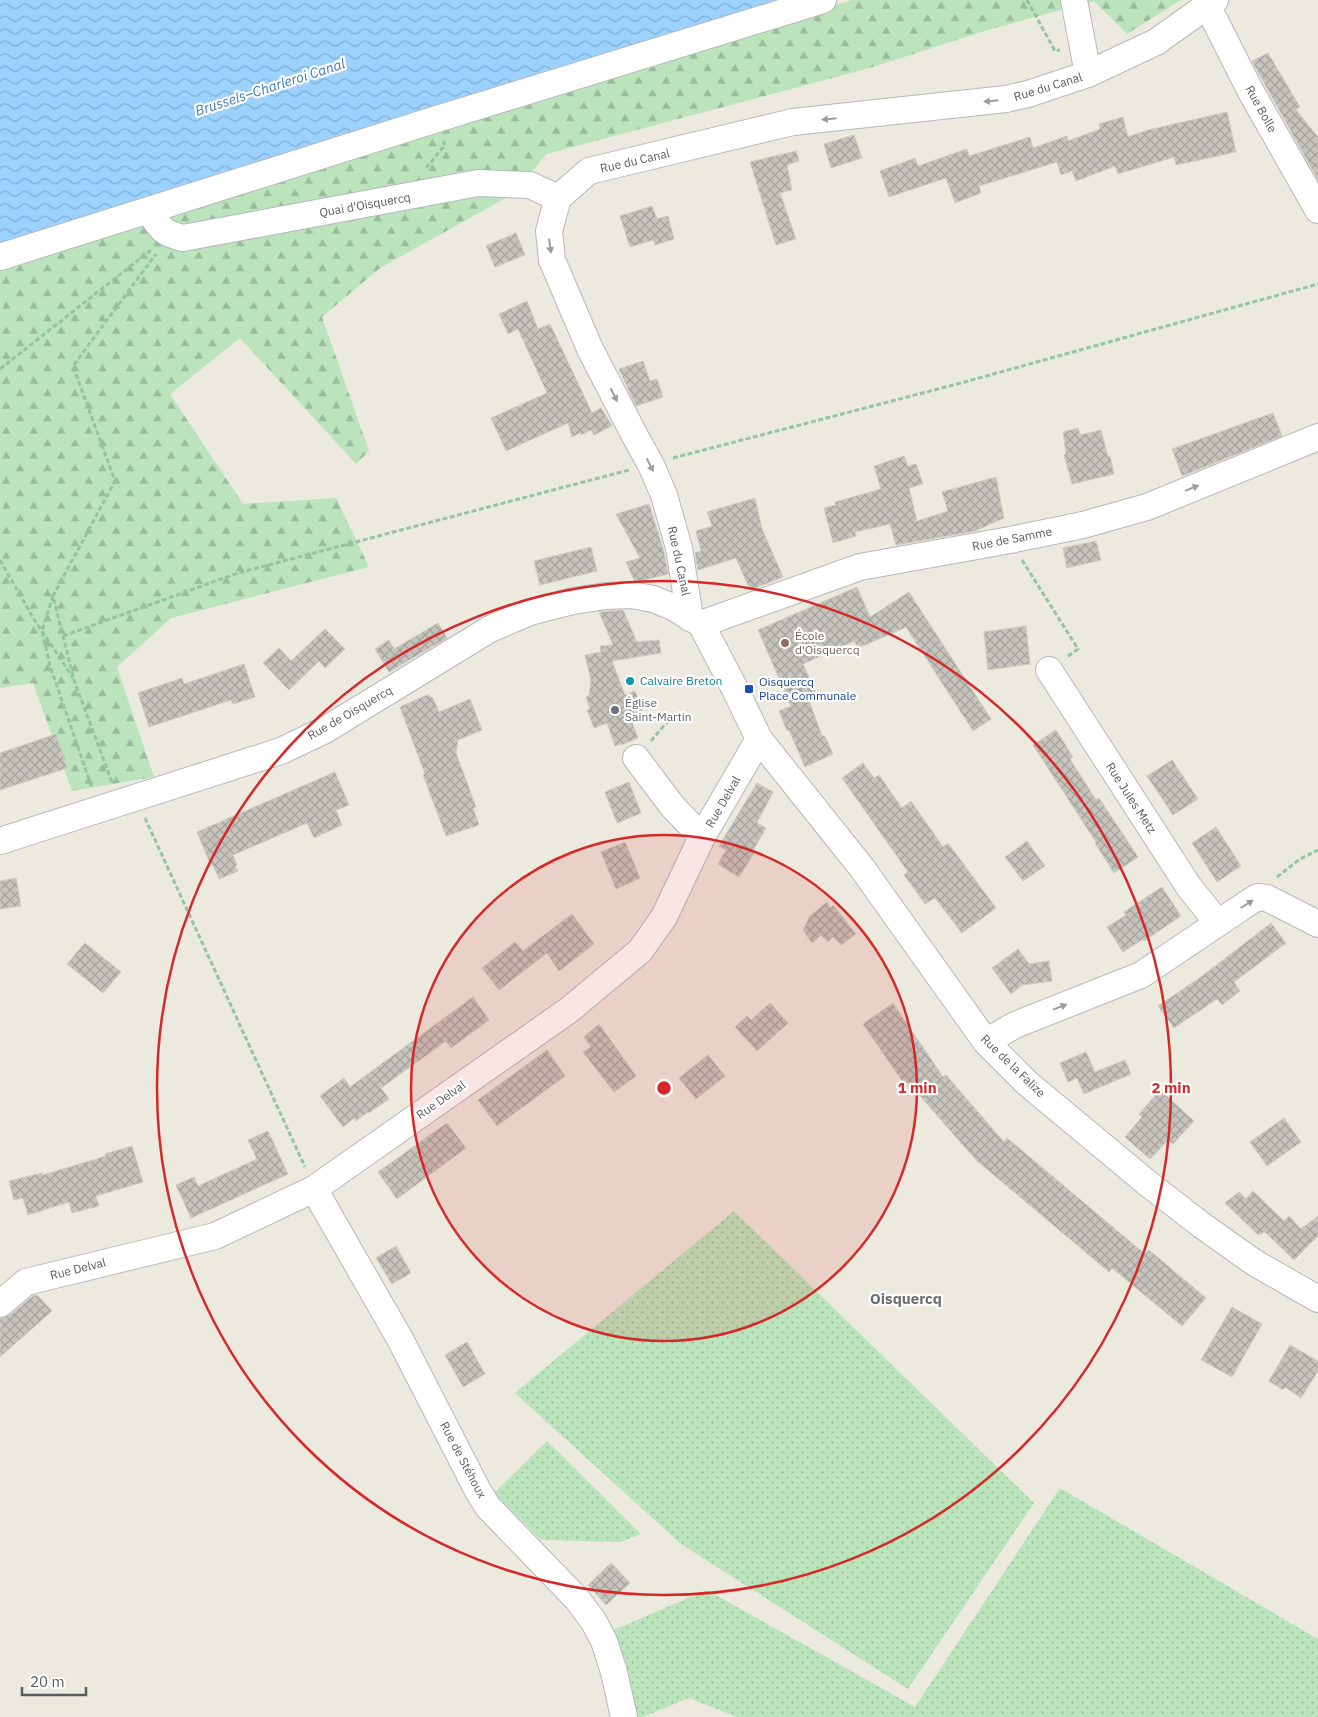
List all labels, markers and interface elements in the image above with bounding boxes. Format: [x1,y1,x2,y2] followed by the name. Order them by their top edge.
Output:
[193,54,348,120] water label: Brussels–Charleroi Canal
[1012,69,1084,104] street label: Rue du Canal
[1242,83,1281,135] street label: Rue Bolle
[982,97,998,105] one-way arrow
[821,115,837,123] one-way arrow
[599,145,671,176] street label: Rue du Canal
[318,189,412,220] street label: Quai d'Oisquercq
[546,238,554,254] one-way arrow
[610,387,618,402] one-way arrow
[646,458,654,472] one-way arrow
[1185,484,1199,492] one-way arrow
[971,523,1054,554] street label: Rue de Samme
[665,525,694,597] street label: Rue du Canal
[795,628,860,657] place label: École d'Oisquercq
[779,637,791,649] marker: École d'Oisquercq
[640,673,722,688] place label: Calvaire Breton
[759,674,857,703] place label: Oisquercq Place Communale
[624,675,636,687] marker: Calvaire Breton
[305,682,395,743] street label: Rue de Oisquercq
[743,683,755,695] marker: Oisquercq Place Communale
[625,695,692,724] place label: Église Saint-Martin
[609,704,621,716] marker: Église Saint-Martin
[1103,759,1160,836] street label: Rue Jules Metz
[702,773,743,830] street label: Rue Delval
[1241,899,1254,908] one-way arrow
[1053,1003,1068,1011] one-way arrow
[978,1031,1049,1100] street label: Rue de la Falize
[413,1077,468,1122] street label: Rue Delval
[897,1078,937,1097] text: 1 min
[1151,1078,1191,1097] text: 2 min
[655,1079,673,1097] centre of rings
[48,1254,107,1283] street label: Rue Delval
[870,1289,942,1308] district label: Oisquercq
[437,1419,490,1501] street label: Rue de Stéhoux
[22,1664,86,1696] scale bar
[30,1672,65,1691] text: 20 m

